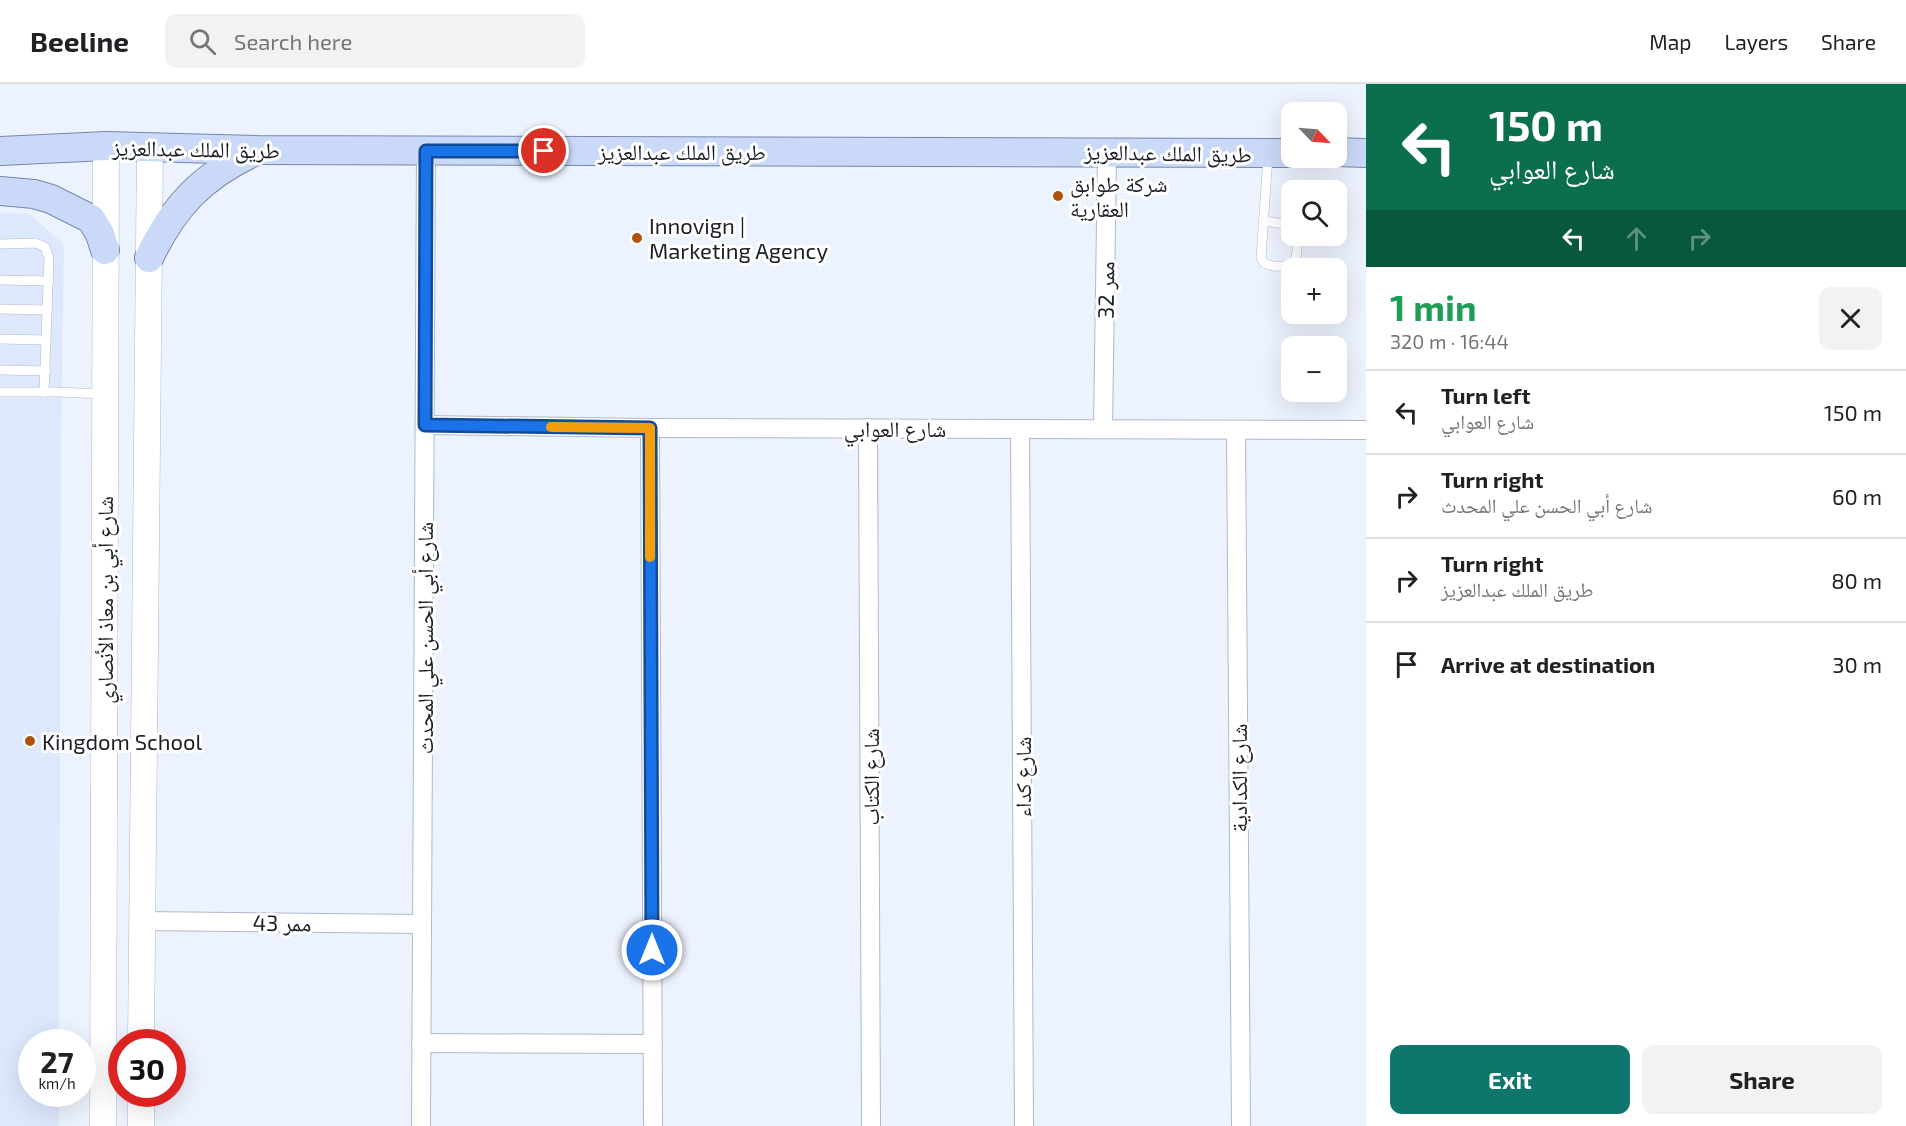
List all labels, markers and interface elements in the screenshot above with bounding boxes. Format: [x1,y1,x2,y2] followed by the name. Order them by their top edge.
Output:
[165,14,585,68] search box
[30,24,129,58] text: Beeline
[186,25,219,58] icon: search
[234,28,352,54] text: Search here
[1649,29,1691,54] text: Map
[1724,29,1788,54] text: Layers
[1821,29,1876,54] text: Share
[1489,99,1603,149] text: 150 m
[1281,102,1347,168] north arrow
[1281,102,1347,402] map controls
[1390,108,1468,186] icon: left
[518,125,569,176] pin
[111,134,280,164] street label: طريق الملك عبدالعزيز
[527,134,560,167] icon: arrive
[597,138,766,166] street label: طريق الملك عبدالعزيز
[1083,138,1252,168] street label: طريق الملك عبدالعزيز
[1489,152,1615,184] text: شارع العوابي
[1070,170,1168,221] place label: شركة طوابق العقارية
[1281,180,1347,246] button: search
[1051,189,1065,203] marker: شركة طوابق العقارية
[649,212,828,263] place label: Innovign | Marketing Agency
[1557,222,1590,255] icon: left
[1620,222,1653,255] icon: ahead
[1683,222,1716,255] icon: right
[630,231,644,245] marker: Innovign | Marketing Agency
[1281,258,1347,324] button: +
[1091,261,1119,319] street label: ممر 32
[1390,285,1477,328] text: 1 min
[1819,287,1882,350] button: close
[1390,329,1509,353] text: 320 m · 16:44
[1281,336,1347,402] button: −
[1441,382,1530,408] text: Turn left
[1390,396,1423,429] icon: left
[1824,399,1882,425] text: 150 m
[1441,409,1534,433] text: شارع العوابي
[844,415,946,447] street label: شارع العوابي
[1441,466,1543,492] text: Turn right
[1390,480,1423,513] icon: right
[1832,483,1882,509] text: 60 m
[1441,493,1652,517] text: شارع أبي الحسن علي المحدث
[91,496,123,704] street label: شارع أبي بن معاذ الأنصاري
[411,522,443,754] street label: شارع أبي الحسن علي المحدث
[1441,550,1543,576] text: Turn right
[1390,564,1423,597] icon: right
[1831,567,1882,593] text: 80 m
[1441,577,1594,601] text: طريق الملك عبدالعزيز
[1390,648,1423,681] icon: arrive
[1441,651,1655,677] text: Arrive at destination
[1832,651,1882,677] text: 30 m
[1225,724,1253,833] street label: شارع الكدادية
[42,728,203,754] place label: Kingdom School
[857,728,885,826] street label: شارع الكتاب
[23,734,37,748] marker: Kingdom School
[1009,736,1037,818] street label: شارع كداء
[252,908,312,937] street label: ممر 43
[620,918,684,982] position arrow
[108,1029,186,1107] speed limit sign: 30
[40,1043,74,1079] text: 27
[1390,1045,1630,1114] button: Exit
[1642,1045,1882,1114] button: Share
[38,1074,76,1092] text: km/h

